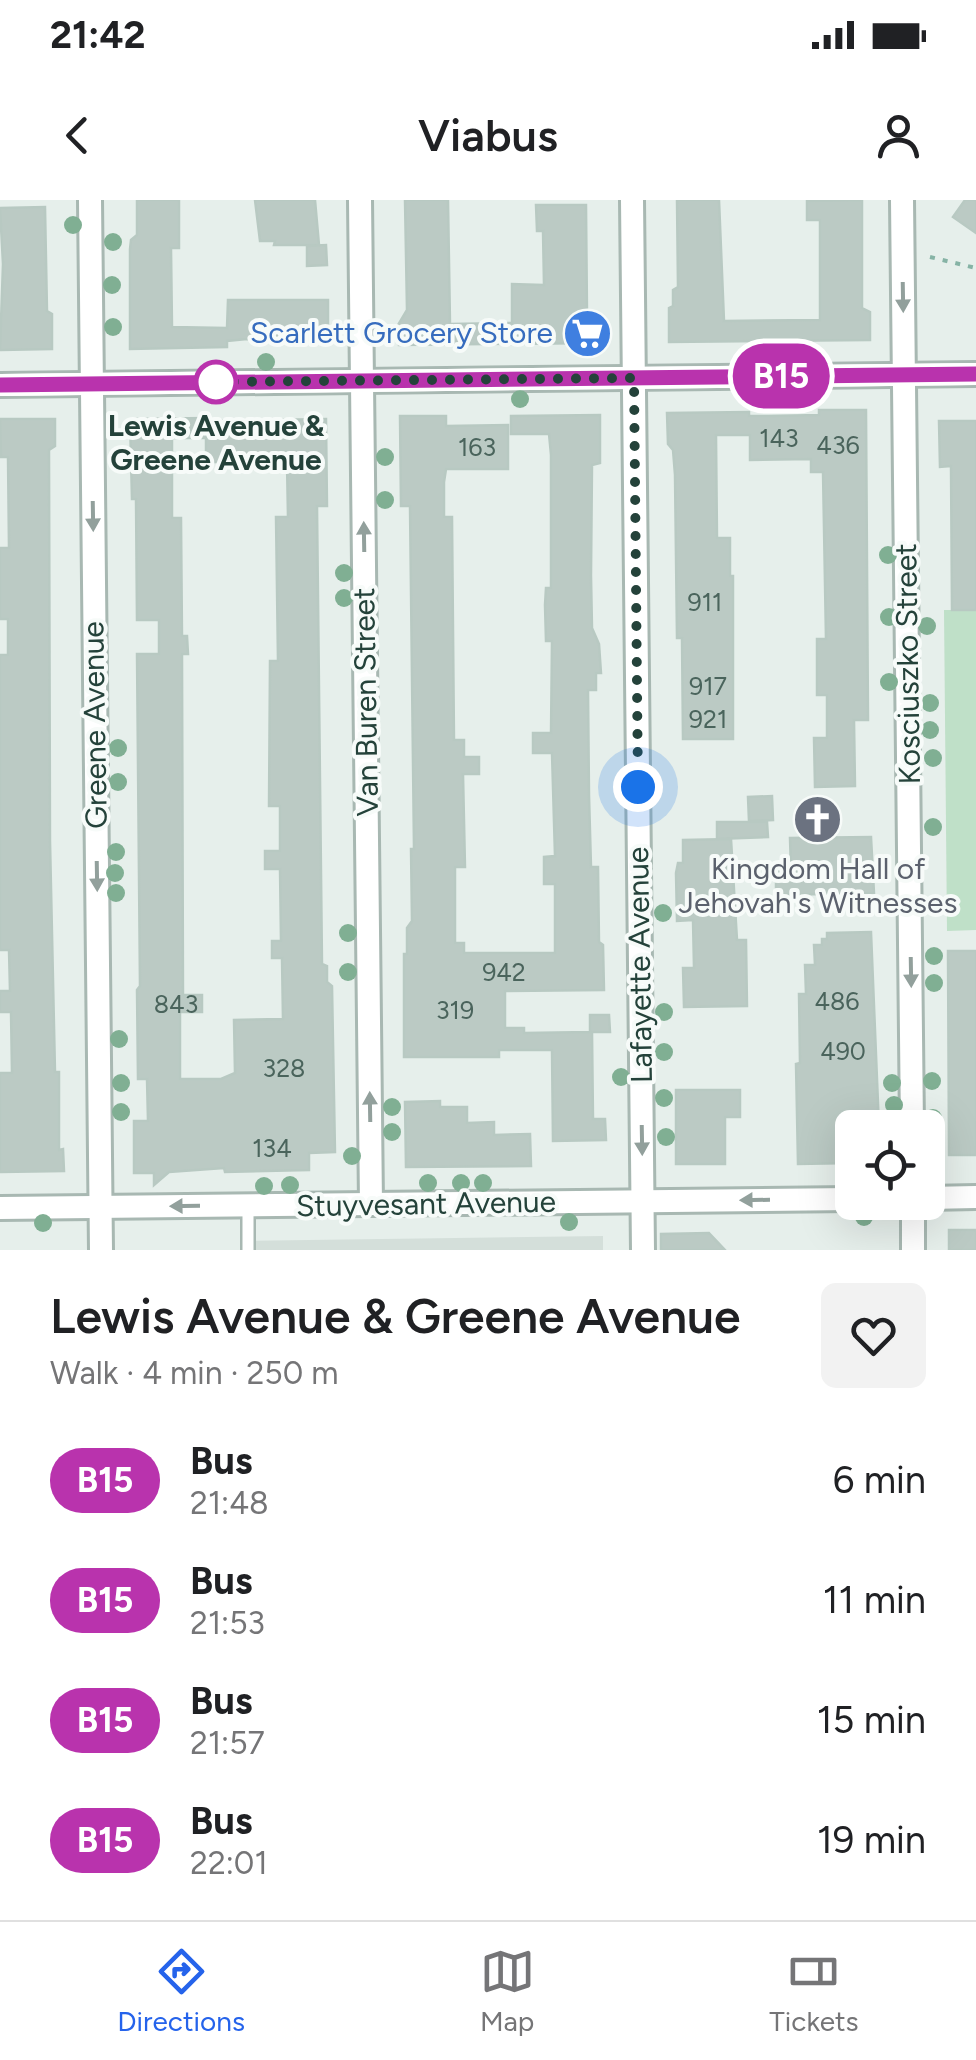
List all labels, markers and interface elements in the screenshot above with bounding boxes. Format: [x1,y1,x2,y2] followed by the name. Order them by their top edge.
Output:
[50,12,146,58] text: 21:42
[50,108,105,163] icon: back
[418,108,558,162] text: Viabus
[871,108,926,163] icon: person
[896,282,912,314] one-way arrow
[562,307,614,359] supermarket icon: Scarlett Grocery Store
[250,314,553,351] place label: Scarlett Grocery Store
[724,344,838,408] line badge: B15
[753,355,809,397] text: B15
[195,361,237,403] marker: Lewis Avenue & Greene Avenue
[108,407,325,478] place label: Lewis Avenue & Greene Avenue
[759,423,799,453] house number: 143
[816,430,860,460] house number: 436
[458,432,496,462] house number: 163
[85,501,101,533] one-way arrow
[356,520,372,552] one-way arrow
[887,543,928,785] street label: Kosciuszko Street
[345,587,386,817] street label: Van Buren Street
[688,587,722,617] house number: 911
[74,621,115,829] street label: Greene Avenue
[689,671,727,701] house number: 917
[689,704,727,734] house number: 921
[613,762,663,812] your location
[792,794,844,846] church icon: Kingdom Hall of Jehovah's Witnesses
[619,846,660,1084] street label: Lafayette Avenue
[679,850,957,921] place label: Kingdom Hall of Jehovah's Witnesses
[89,861,105,893] one-way arrow
[482,957,526,987] house number: 942
[903,957,919,989] one-way arrow
[814,986,860,1016] house number: 486
[154,989,198,1019] house number: 843
[436,995,474,1025] house number: 319
[820,1036,866,1066] house number: 490
[263,1053,305,1083] house number: 328
[362,1090,378,1122] one-way arrow
[835,1110,945,1220] map controls
[835,1110,945,1220] button: locate
[634,1125,650,1157] one-way arrow
[252,1133,292,1163] house number: 134
[296,1183,556,1224] street label: Stuyvesant Avenue
[739,1192,771,1208] one-way arrow
[169,1199,201,1215] one-way arrow
[821,1283,926,1388] button: heart
[50,1287,741,1345] text: Lewis Avenue & Greene Avenue
[50,1354,338,1392] text: Walk · 4 min · 250 m
[190,1438,253,1484] text: Bus
[833,1457,926,1503] text: 6 min
[77,1459,133,1501] text: B15
[190,1484,269,1522] text: 21:48
[190,1558,253,1604] text: Bus
[823,1577,926,1623] text: 11 min
[77,1579,133,1621] text: B15
[190,1604,265,1642] text: 21:53
[190,1678,253,1724] text: Bus
[817,1697,926,1743] text: 15 min
[77,1699,133,1741] text: B15
[190,1724,265,1762] text: 21:57
[190,1798,253,1844] text: Bus
[817,1817,926,1863] text: 19 min
[77,1819,133,1861] text: B15
[190,1844,268,1882] text: 22:01
[117,1944,245,2038] tab: Directions
[480,1944,535,2038] tab: Map
[769,1944,859,2038] tab: Tickets

